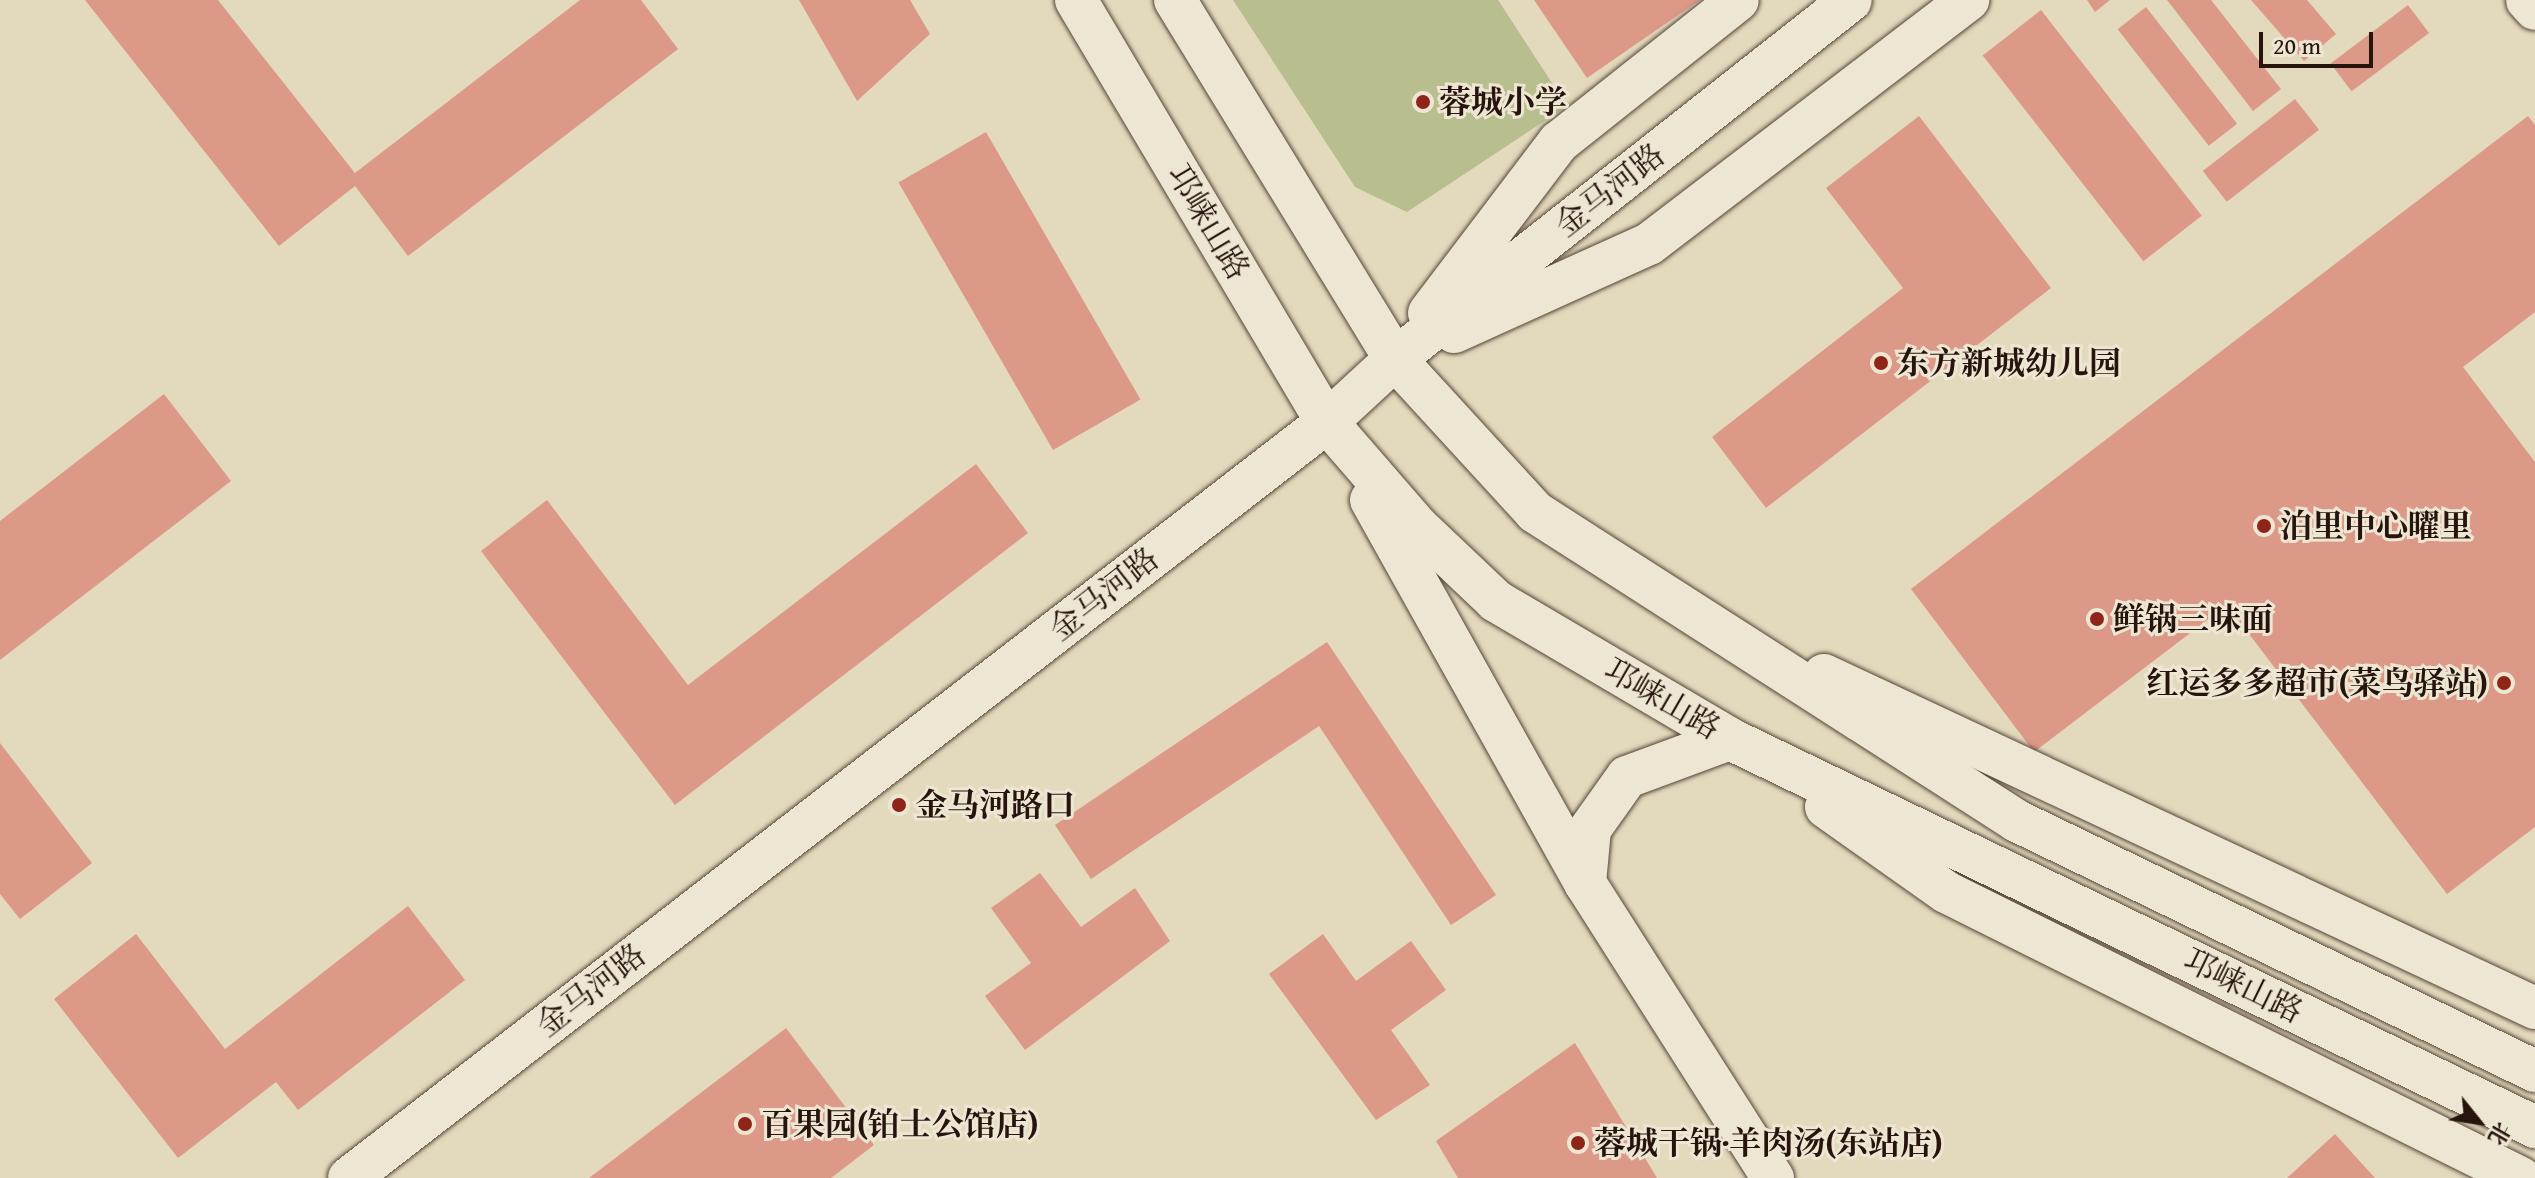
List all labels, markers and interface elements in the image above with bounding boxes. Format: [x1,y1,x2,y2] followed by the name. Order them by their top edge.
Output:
[2263,16,2377,66] scale bar
[2273,28,2321,63] text: 20 m
[1439,83,1567,121] place label: 蓉城小学
[1414,93,1432,111] marker: 蓉城小学
[1548,135,1672,245] street label: 金马河路
[1159,157,1257,287] street label: 邛崃山路
[1897,344,2121,382] place label: 东方新城幼儿园
[1872,354,1890,372] marker: 东方新城幼儿园
[2280,507,2472,545] place label: 泊里中心曜里
[2255,517,2273,535] marker: 泊里中心曜里
[1042,539,1166,649] street label: 金马河路
[2113,600,2273,638] place label: 鲜锅三味面
[2088,610,2106,628] marker: 鲜锅三味面
[1597,650,1727,748] street label: 邛崃山路
[2146,664,2488,702] place label: 红运多多超市(菜鸟驿站)
[2495,674,2513,692] marker: 红运多多超市(菜鸟驿站)
[915,786,1075,824] place label: 金马河路口
[890,796,908,814] marker: 金马河路口
[529,935,653,1045] street label: 金马河路
[2177,941,2309,1031] street label: 邛崃山路
[2439,1082,2519,1162] north arrow
[761,1105,1039,1143] place label: 百果园(铂士公馆店)
[736,1115,754,1133] marker: 百果园(铂士公馆店)
[2480,1116,2519,1152] text: 北
[1594,1124,1943,1162] place label: 蓉城干锅·羊肉汤(东站店)
[1569,1134,1587,1152] marker: 蓉城干锅·羊肉汤(东站店)

